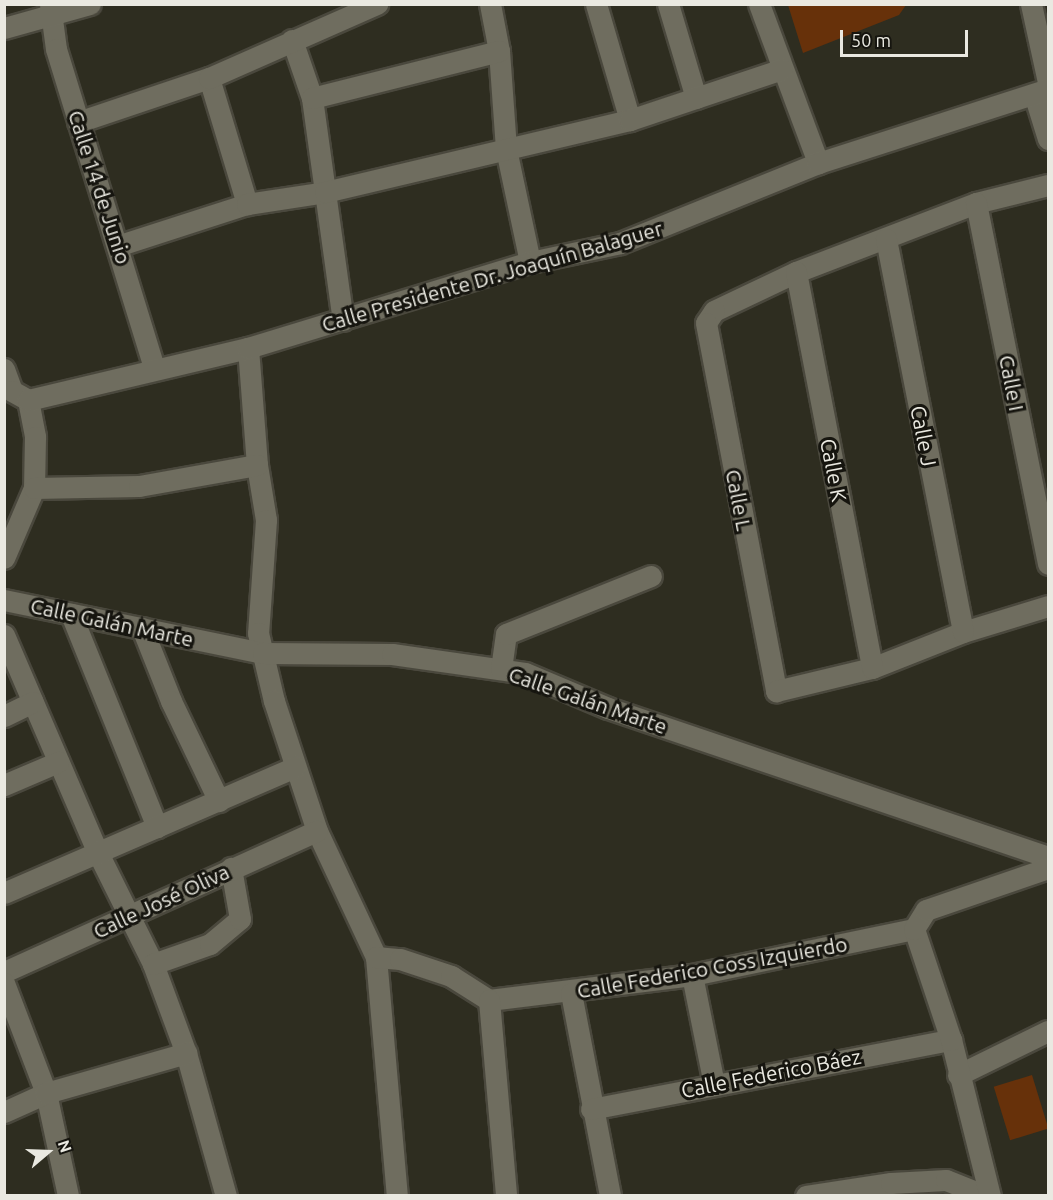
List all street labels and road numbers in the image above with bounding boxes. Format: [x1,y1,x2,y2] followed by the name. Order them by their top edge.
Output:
[63,107,137,267] street label: Calle 14 de Junio
[319,215,665,337] street label: Calle Presidente Dr. Joaquín Balaguer
[994,353,1030,413] street label: Calle I
[906,403,942,469] street label: Calle J
[816,436,852,504] street label: Calle K
[721,467,757,533] street label: Calle L
[28,592,196,652] street label: Calle Galán Marte
[506,661,670,739] street label: Calle Galán Marte
[89,858,233,944] street label: Calle José Oliva
[575,931,849,1003] street label: Calle Federico Coss Izquierdo
[679,1043,863,1103] street label: Calle Federico Báez

